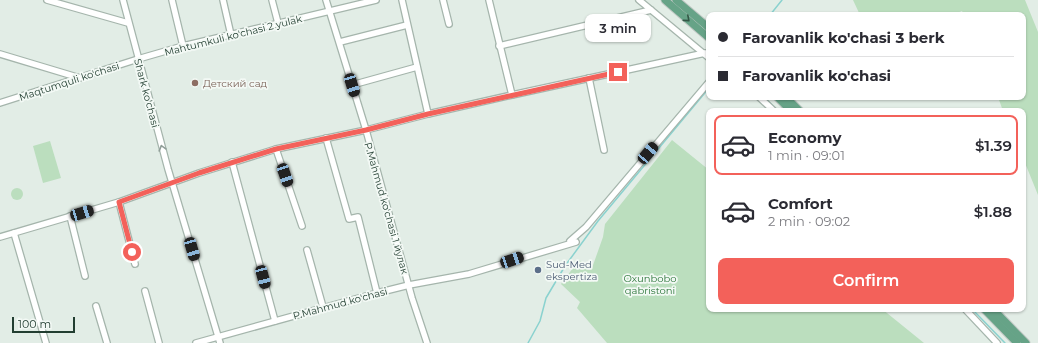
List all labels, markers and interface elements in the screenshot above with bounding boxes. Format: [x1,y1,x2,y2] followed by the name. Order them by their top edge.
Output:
[163,12,303,59] street label: Mahtumkuli ko'chasi 2 yulak
[585,14,651,42] callout: 3 min
[682,14,690,21] one-way arrow
[599,20,637,36] text: 3 min
[742,28,945,47] text: Farovanlik ko'chasi 3 berk
[131,57,162,129] street label: Shark ko'chasi
[17,59,121,104] street label: Maqtumquli ko'chasi
[609,63,627,81] route end
[742,66,891,85] text: Farovanlik ko'chasi
[343,72,361,98] car
[203,77,268,90] place label: Детский сад
[190,78,200,88] marker: Детский сад
[720,127,756,163] icon: car
[768,128,841,147] text: Economy
[975,136,1012,155] text: $1.39
[636,140,660,166] car
[361,141,412,276] street label: P.Mahmud ko'chasi 1 йулак
[158,145,167,152] one-way arrow
[768,147,845,163] text: 1 min · 09:01
[275,162,295,188] car
[720,193,756,229] icon: car
[768,194,833,213] text: Comfort
[974,202,1012,221] text: $1.88
[69,204,95,222] car
[768,213,850,229] text: 2 min · 09:02
[183,236,201,262] car
[123,243,141,261] route start
[499,250,525,270] car
[546,258,597,283] place label: Sud-Med ekspertiza
[718,258,1014,304] button: Confirm
[254,264,272,290] car
[533,265,543,275] marker: Sud-Med ekspertiza
[623,272,677,297] park label: Oxunbobo qabristoni
[291,285,389,322] street label: P.Mahmud ko'chasi
[12,315,75,334] scale bar
[18,317,51,331] text: 100 m

